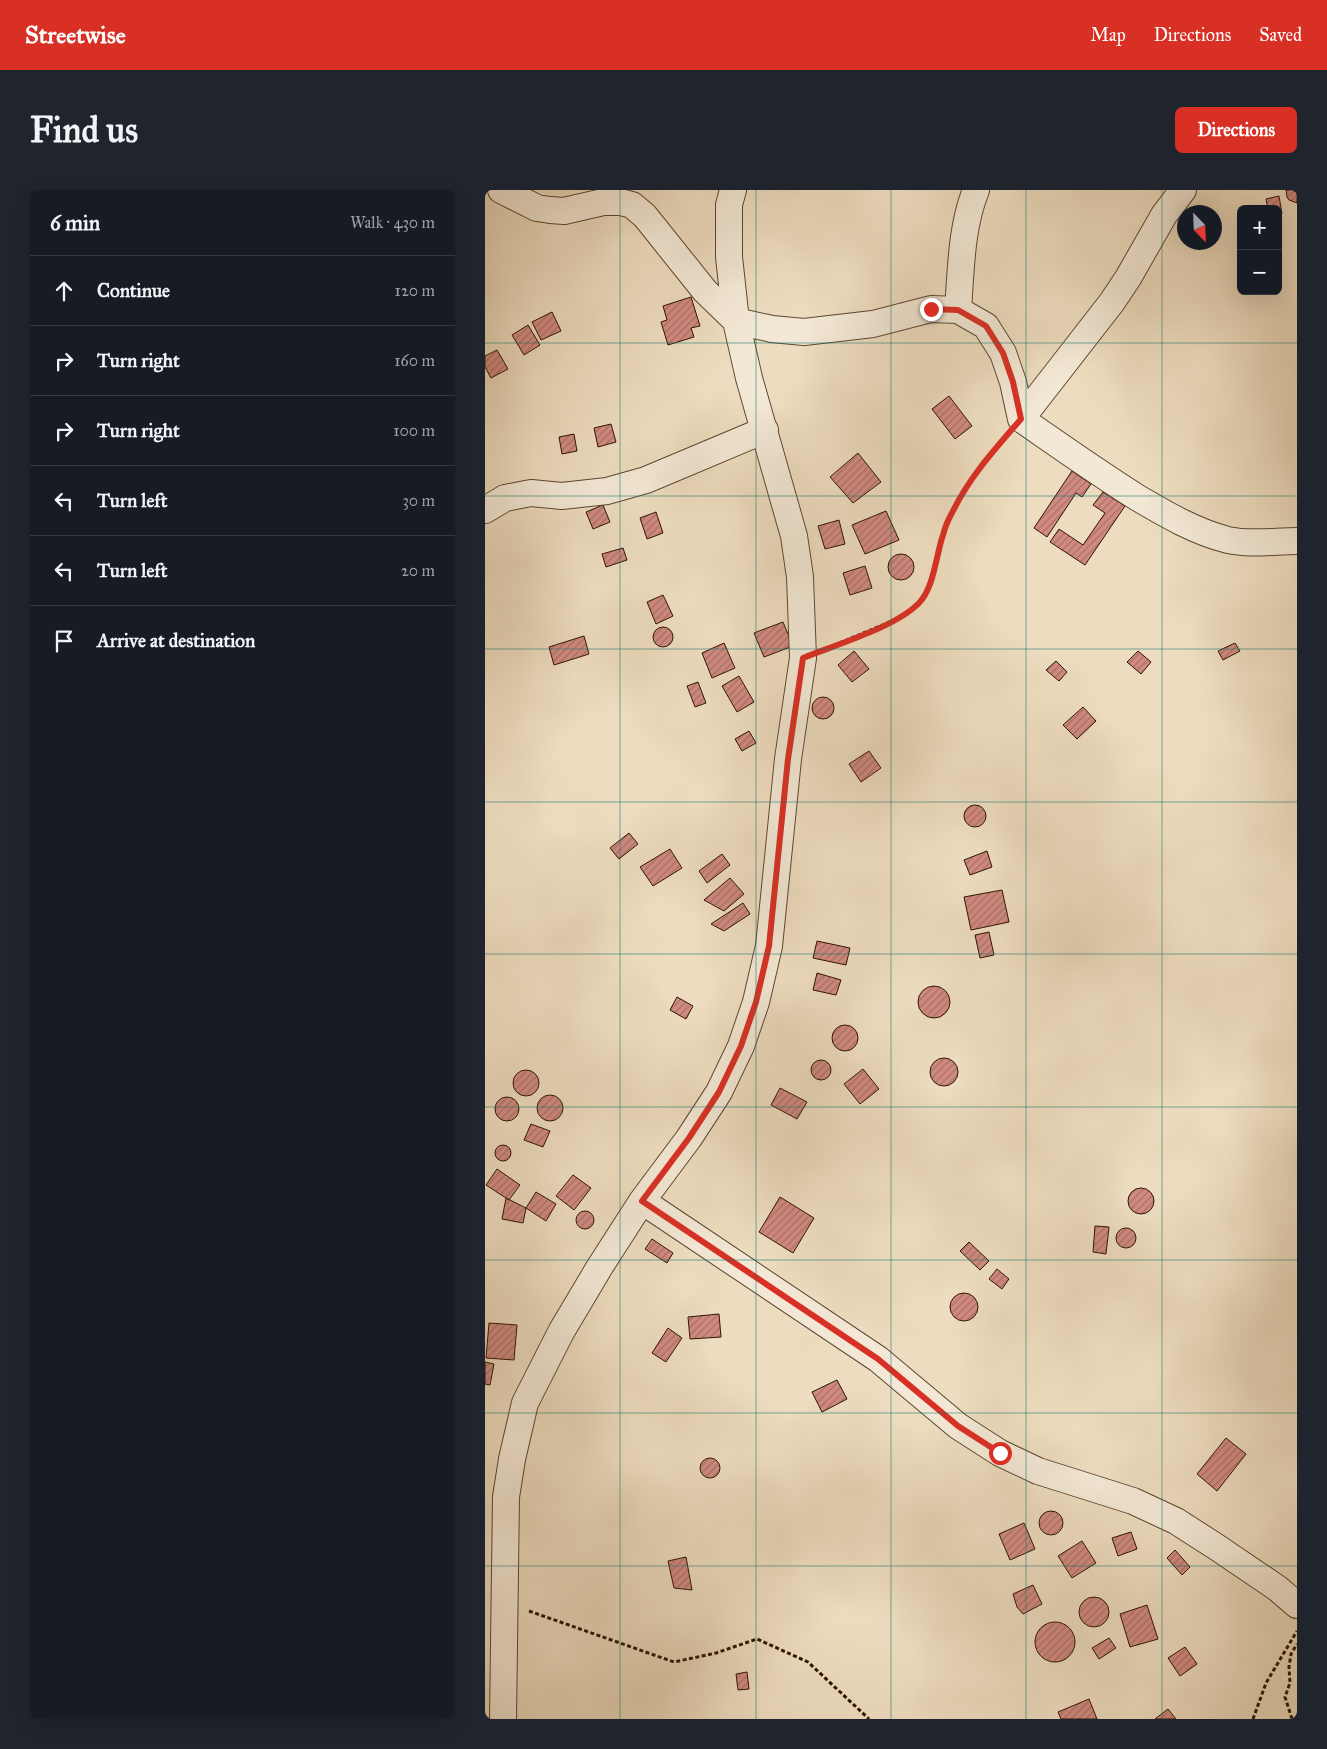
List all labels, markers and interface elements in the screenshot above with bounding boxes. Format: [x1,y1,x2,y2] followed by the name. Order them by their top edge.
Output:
[25,20,126,50] text: Streetwise
[1090,24,1126,46] text: Map
[1154,24,1231,46] text: Directions
[1259,24,1302,46] text: Saved
[1175,107,1297,153] button: Directions
[30,109,138,152] text: Find us
[1177,205,1222,250] north arrow
[1237,205,1282,295] map controls
[1237,205,1282,250] button: +
[50,210,100,236] text: 6 min
[350,213,435,232] text: Walk · 430 m
[1237,250,1282,295] button: −
[50,277,78,305] icon: ahead
[97,279,170,302] text: Continue
[395,281,435,300] text: 120 m
[920,298,943,321] route end
[50,347,78,375] icon: right
[97,349,180,372] text: Turn right
[394,351,435,370] text: 160 m
[50,417,78,445] icon: right
[97,419,180,442] text: Turn right
[393,421,435,440] text: 100 m
[50,487,78,515] icon: left
[97,489,167,512] text: Turn left
[402,491,435,510] text: 30 m
[50,557,78,585] icon: left
[97,559,167,582] text: Turn left
[401,561,435,580] text: 20 m
[50,627,78,655] icon: arrive
[97,629,255,652] text: Arrive at destination
[989,1442,1012,1465] route start

